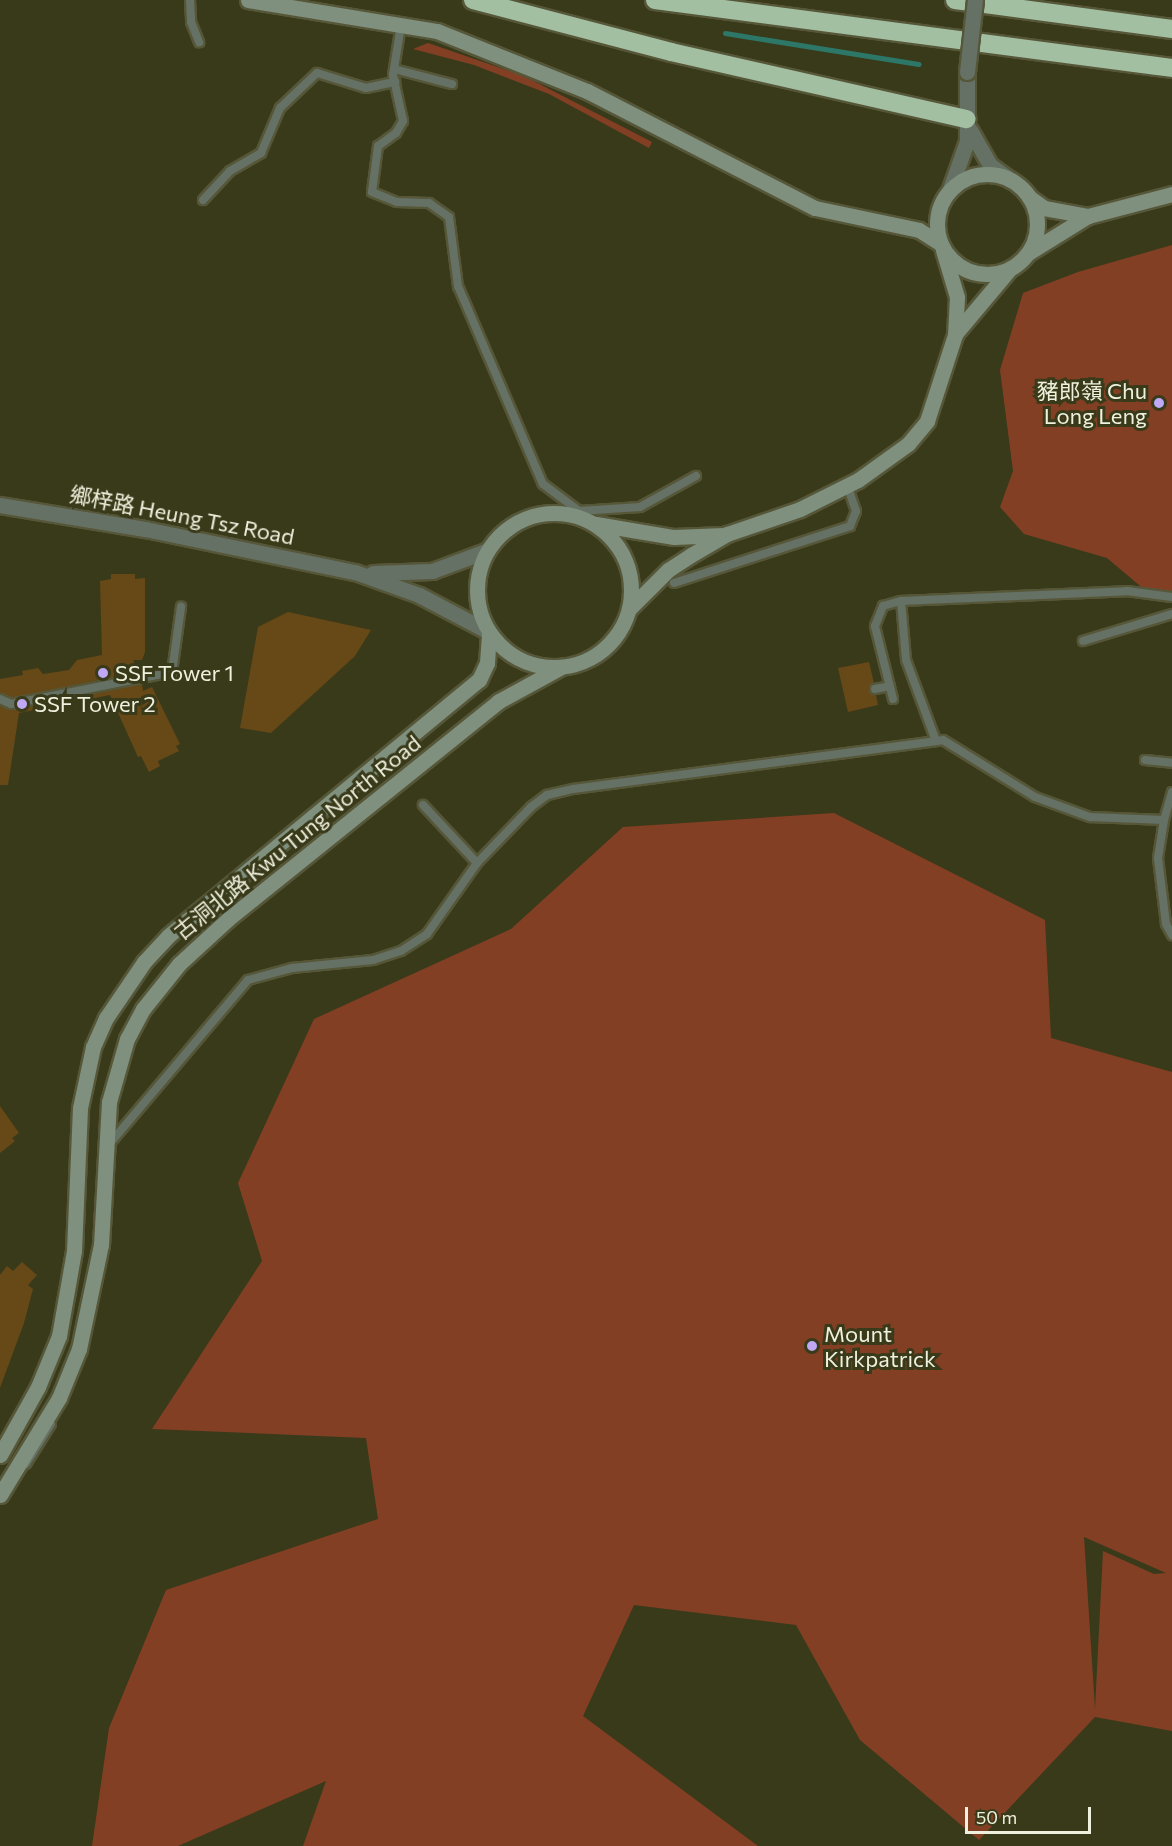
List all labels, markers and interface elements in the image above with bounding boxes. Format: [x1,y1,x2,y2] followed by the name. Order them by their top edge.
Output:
[1037,377,1147,428] place label: 豬郎嶺 Chu Long Leng
[1152,396,1166,410] marker: 豬郎嶺 Chu Long Leng
[67,480,297,550] street label: 鄉梓路 Heung Tsz Road
[115,660,234,686] place label: SSF Tower 1
[96,666,110,680] marker: SSF Tower 1
[34,691,156,717] place label: SSF Tower 2
[15,697,29,711] marker: SSF Tower 2
[168,729,426,945] street label: 古洞北路 Kwu Tung North Road
[824,1320,936,1372] place label: Mount Kirkpatrick
[805,1339,819,1353] marker: Mount Kirkpatrick
[968,1795,1094,1833] scale bar
[976,1806,1017,1828] text: 50 m

